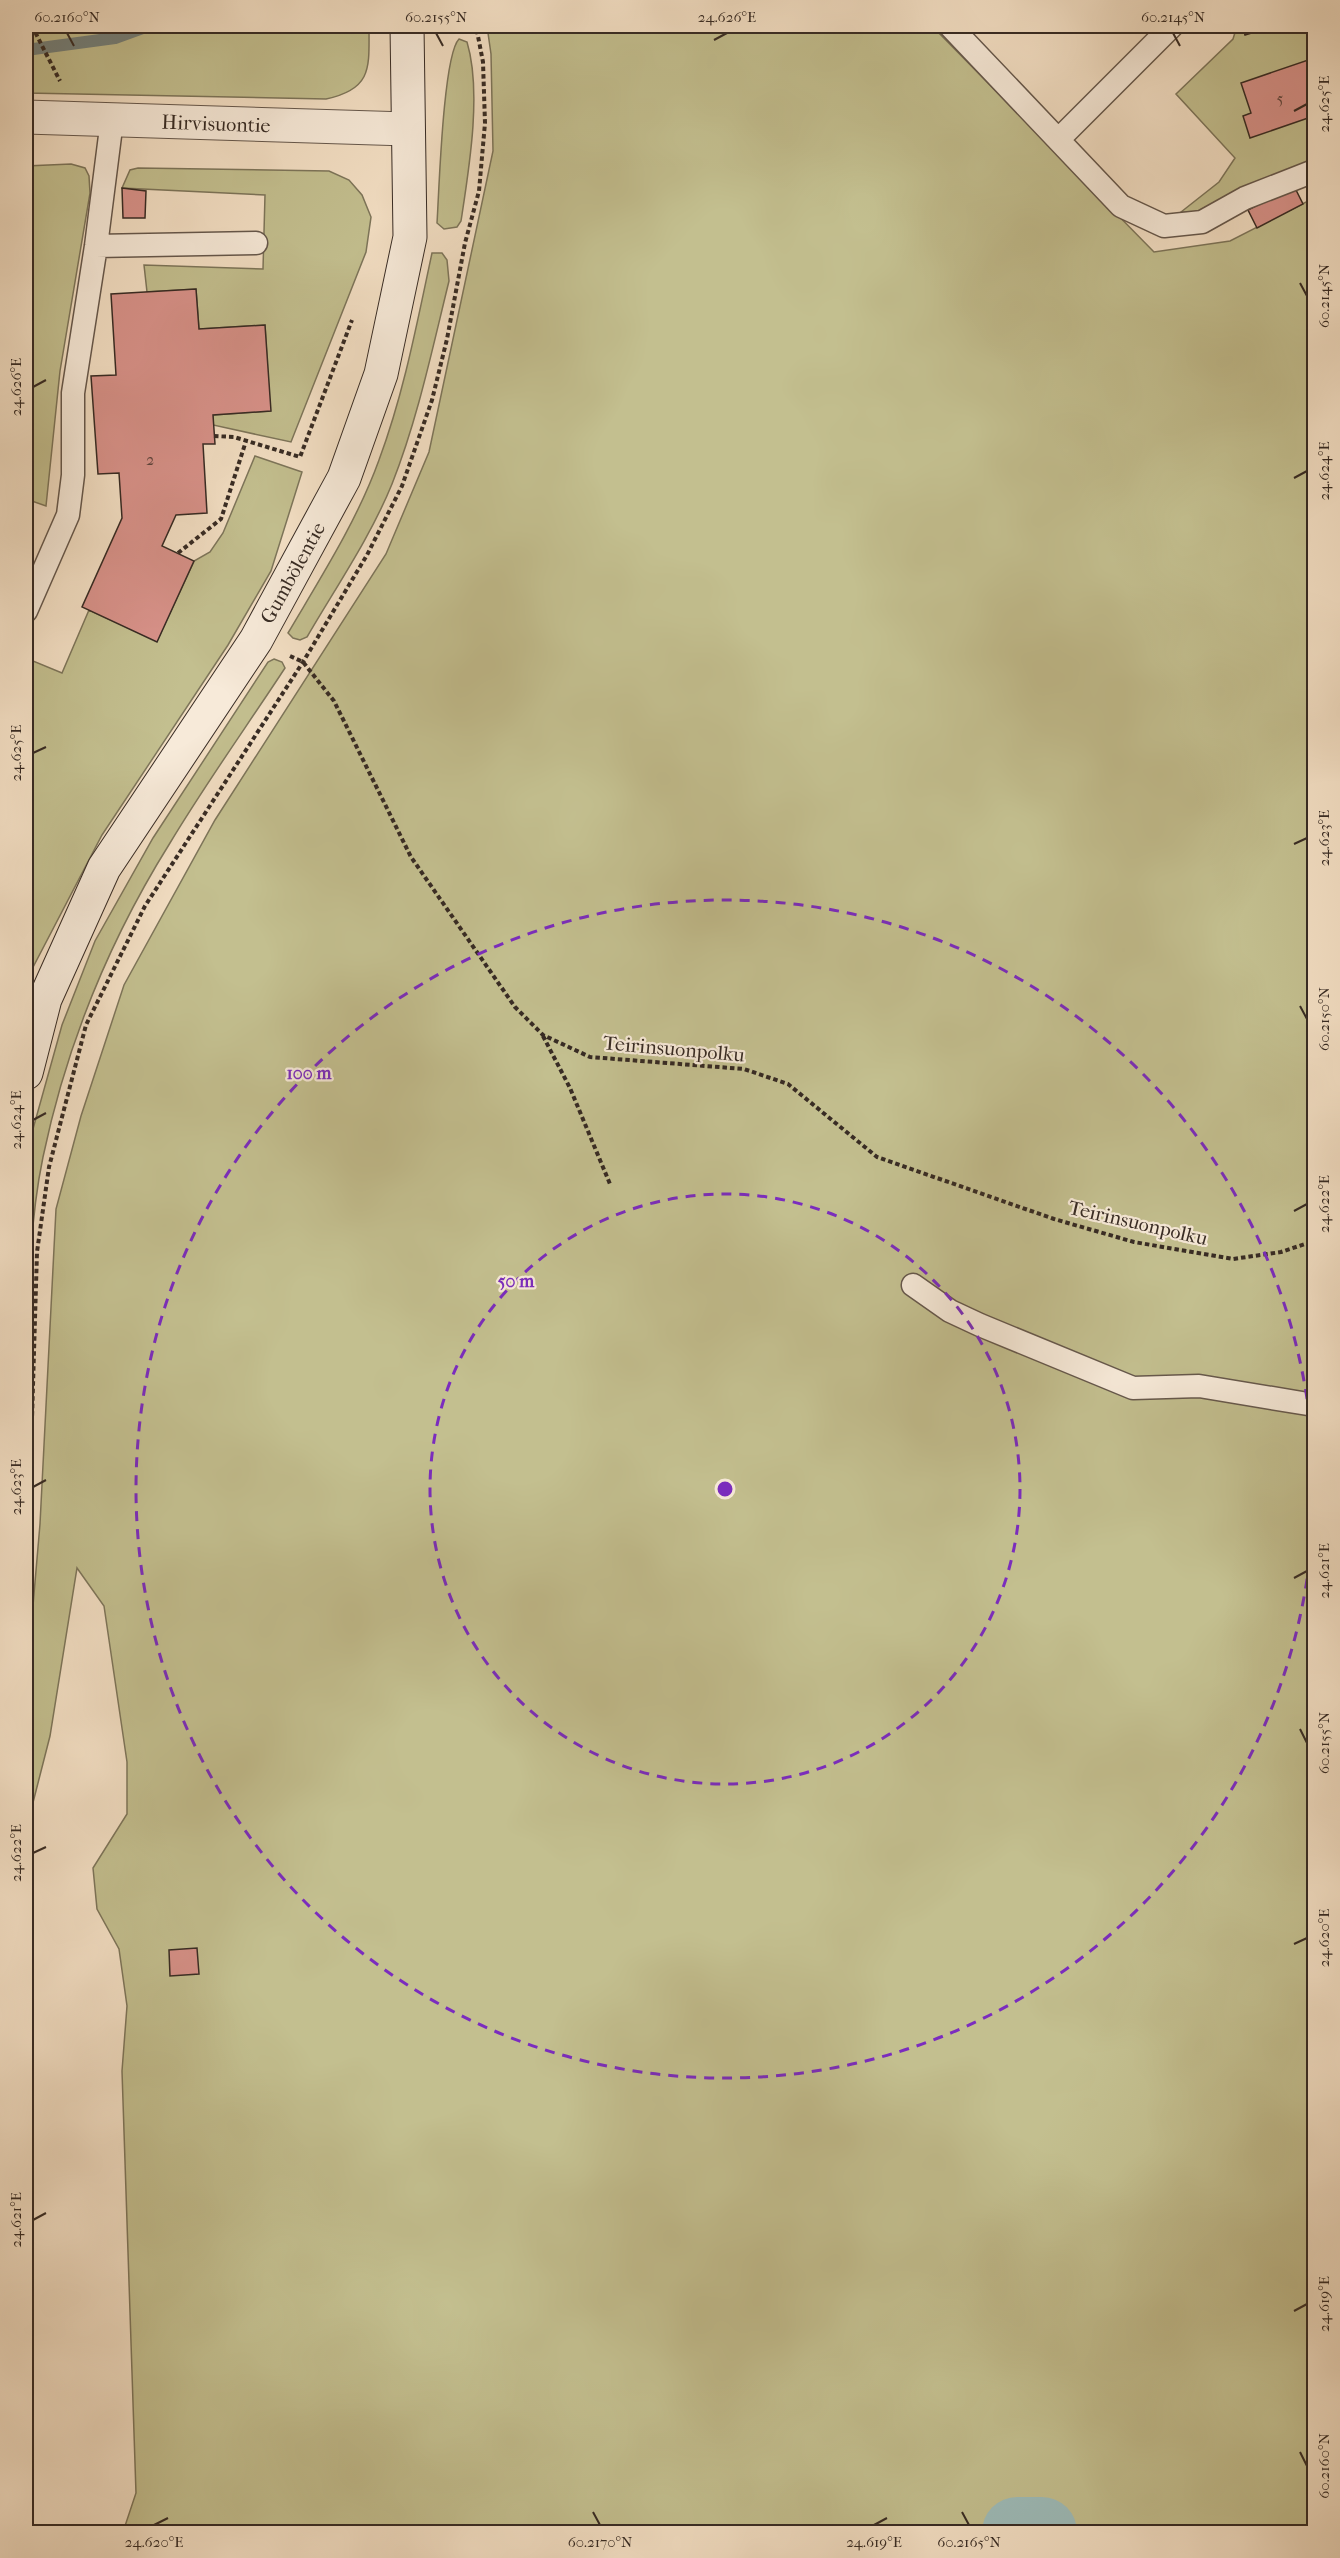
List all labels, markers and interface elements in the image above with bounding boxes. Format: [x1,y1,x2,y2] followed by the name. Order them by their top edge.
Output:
[34,8,100,26] text: 60.2160°N
[405,8,468,26] text: 60.2155°N
[698,8,756,26] text: 24.626°E
[1141,8,1206,26] text: 60.2145°N
[1315,76,1333,132] text: 24.625°E
[1277,89,1284,108] house number: 5
[161,111,271,137] street label: Hirvisuontie
[1315,263,1333,328] text: 60.2145°N
[7,358,25,416] text: 24.626°E
[1315,441,1333,501] text: 24.624°E
[146,450,154,469] house number: 2
[256,518,330,628] street label: Gumbölentie
[7,725,25,781] text: 24.625°E
[1315,810,1333,866] text: 24.623°E
[1315,986,1333,1051] text: 60.2150°N
[602,1031,746,1067] street label: Teirinsuonpolku
[286,1063,333,1084] text: 100 m
[7,1090,25,1150] text: 24.624°E
[1315,1175,1333,1233] text: 24.622°E
[1066,1196,1210,1250] street label: Teirinsuonpolku
[498,1271,535,1292] text: 50 m
[7,1459,25,1515] text: 24.623°E
[715,1479,735,1499] centre of rings
[1315,1543,1333,1599] text: 24.621°E
[1315,1711,1333,1774] text: 60.2155°N
[7,1824,25,1882] text: 24.622°E
[1315,1909,1333,1967] text: 24.620°E
[7,2192,25,2248] text: 24.621°E
[1315,2276,1333,2332] text: 24.619°E
[1315,2433,1333,2499] text: 60.2160°N
[125,2533,183,2551] text: 24.620°E
[568,2533,633,2551] text: 60.2170°N
[846,2533,902,2551] text: 24.619°E
[937,2533,1001,2551] text: 60.2165°N

